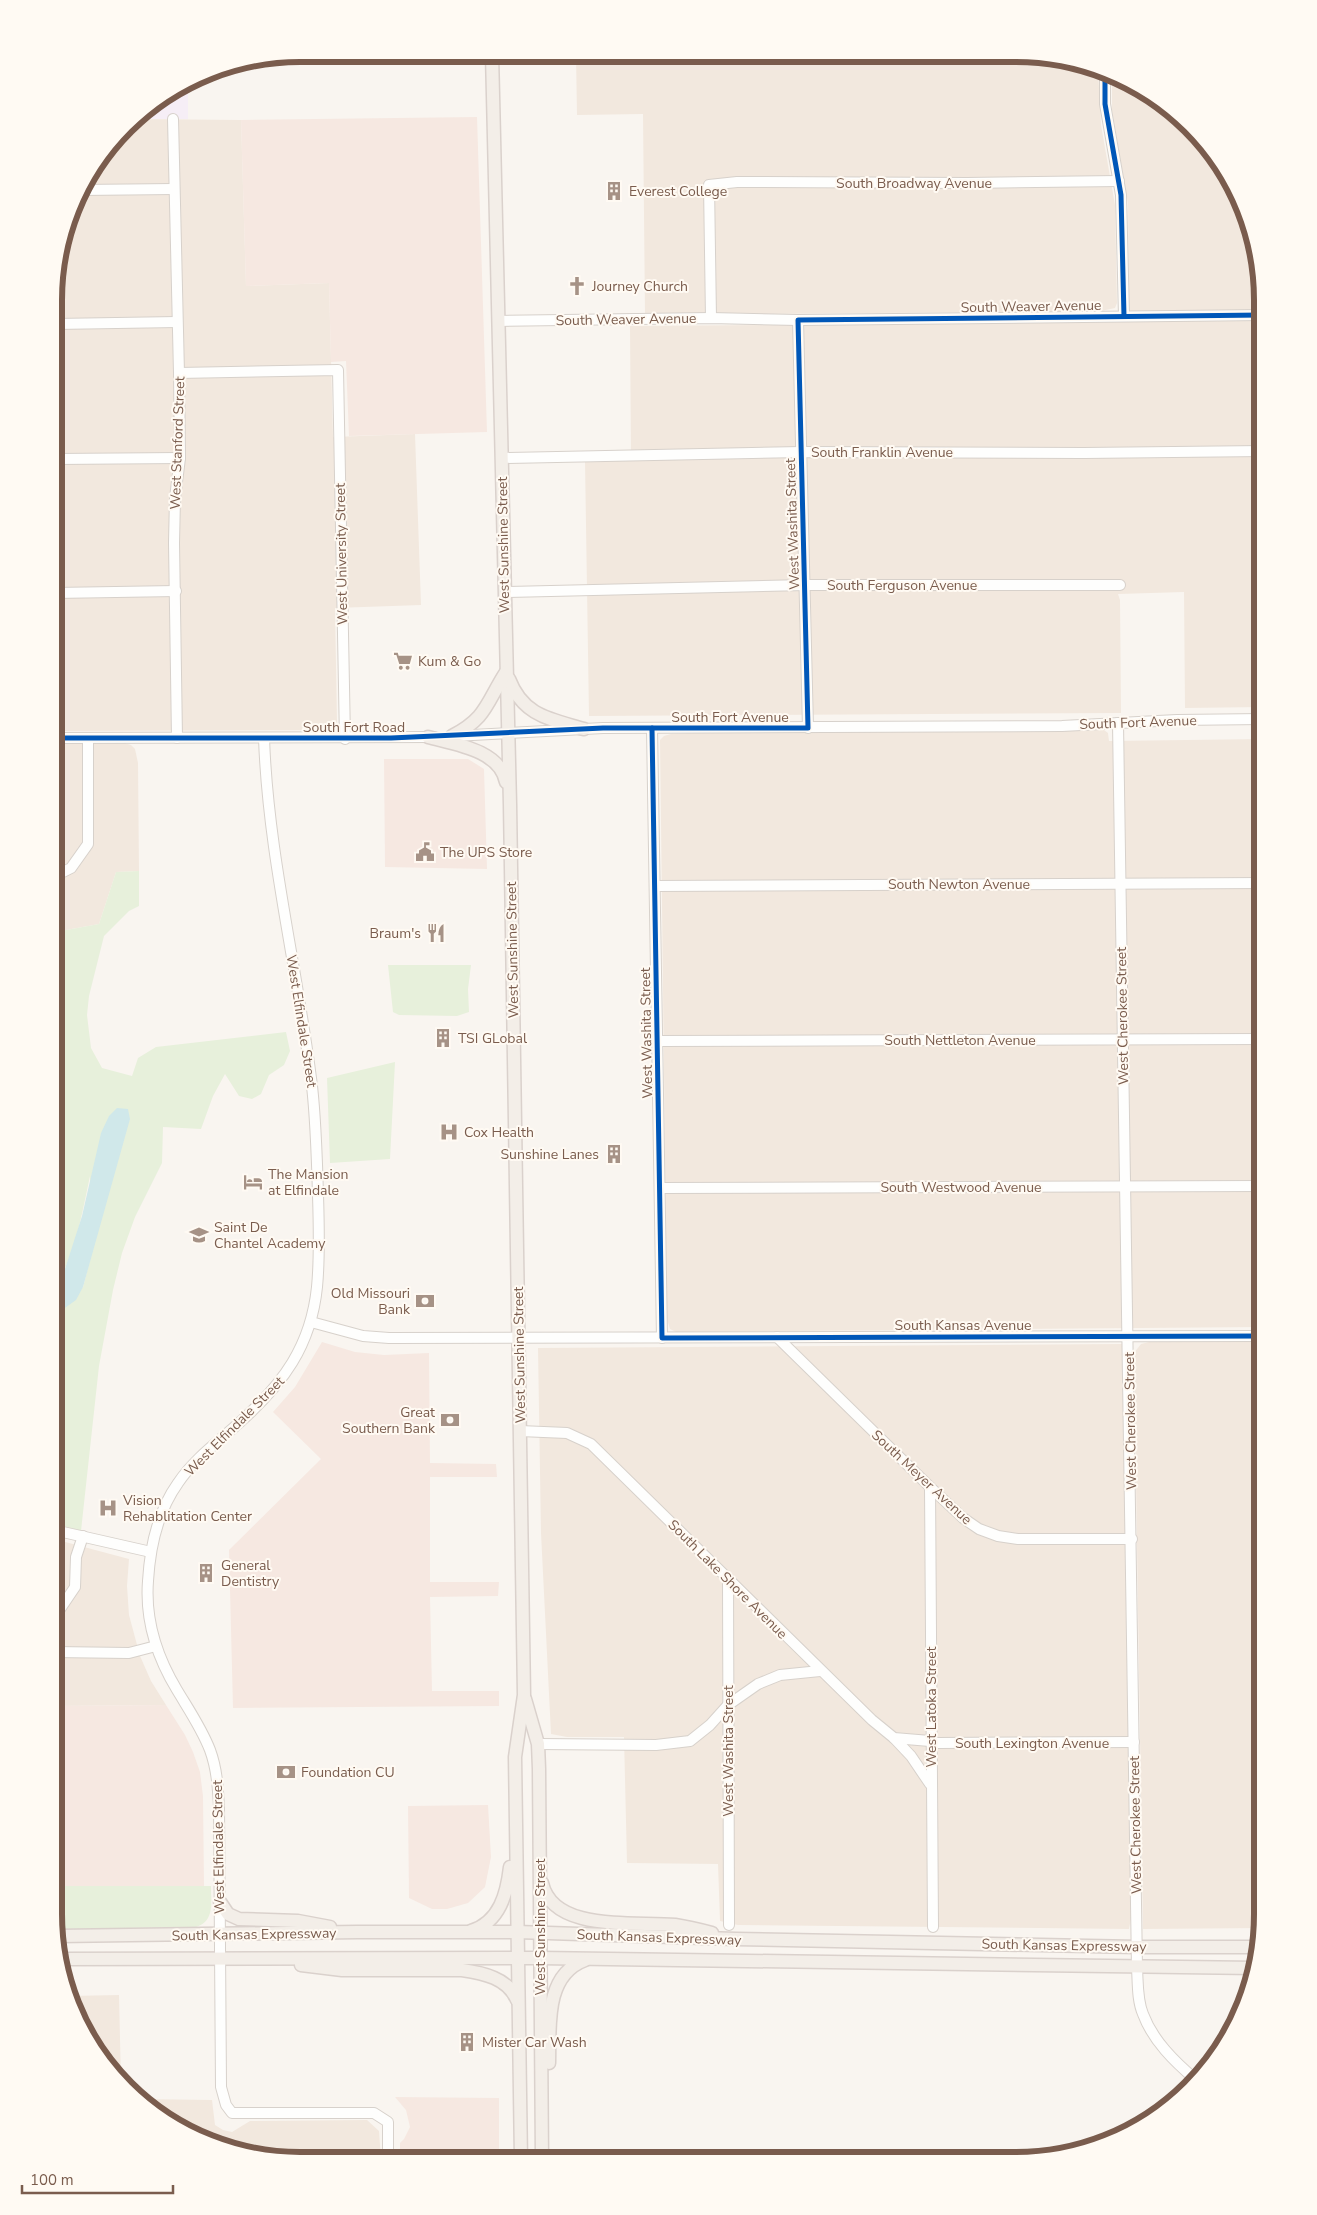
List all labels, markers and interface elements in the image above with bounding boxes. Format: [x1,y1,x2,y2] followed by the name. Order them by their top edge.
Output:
[836,174,992,193] street label: South Broadway Avenue
[603,180,625,202] building icon: Everest College
[629,182,727,201] place label: Everest College
[566,275,588,297] church icon: Journey Church
[591,277,688,296] place label: Journey Church
[960,296,1102,317] street label: South Weaver Avenue
[555,309,697,330] street label: South Weaver Avenue
[166,376,189,510] street label: West Stanford Street
[811,443,953,462] street label: South Franklin Avenue
[781,458,804,590] street label: West Washita Street
[493,476,514,614] street label: West Sunshine Street
[331,483,352,625] street label: West University Street
[827,576,977,595] street label: South Ferguson Avenue
[392,650,414,672] supermarket icon: Kum & Go
[418,652,482,671] place label: Kum & Go
[671,708,789,727] street label: South Fort Avenue
[1079,711,1197,734] street label: South Fort Avenue
[303,718,405,737] street label: South Fort Road
[414,841,436,863] public building icon: The UPS Store
[440,843,532,862] place label: The UPS Store
[888,875,1030,894] street label: South Newton Avenue
[502,881,523,1019] street label: West Sunshine Street
[425,922,447,944] restaurant icon: Braum's
[370,924,421,943] place label: Braum's
[1112,947,1133,1085] street label: West Cherokee Street
[282,953,321,1089] street label: West Elfindale Street
[636,967,657,1099] street label: West Washita Street
[432,1027,454,1049] building icon: TSI GLobal
[458,1029,528,1048] place label: TSI GLobal
[884,1031,1036,1050] street label: South Nettleton Avenue
[438,1121,460,1143] hospital icon: Cox Health
[464,1123,534,1142] place label: Cox Health
[603,1143,625,1165] building icon: Sunshine Lanes
[500,1145,599,1164] place label: Sunshine Lanes
[268,1165,349,1200] place label: The Mansion at Elfindale
[242,1171,264,1193] hotel icon: The Mansion at Elfindale
[880,1178,1042,1197] street label: South Westwood Avenue
[214,1218,326,1253] place label: Saint De Chantel Academy
[188,1224,210,1246] school or university icon: Saint De Chantel Academy
[331,1284,411,1319] place label: Old Missouri Bank
[509,1286,530,1424] street label: West Sunshine Street
[414,1290,436,1312] bank icon: Old Missouri Bank
[895,1316,1031,1335] street label: South Kansas Avenue
[1120,1352,1141,1490] street label: West Cherokee Street
[180,1372,289,1480] street label: West Elfindale Street
[342,1403,436,1438] place label: Great Southern Bank
[439,1409,461,1431] bank icon: Great Southern Bank
[867,1426,976,1529] street label: South Meyer Avenue
[122,1491,252,1526] place label: Vision Rehablitation Center
[97,1497,119,1519] hospital icon: Vision Rehablitation Center
[664,1516,791,1643] street label: South Lake Shore Avenue
[221,1556,280,1591] place label: General Dentistry
[195,1562,217,1584] building icon: General Dentistry
[922,1646,941,1767] street label: West Latoka Street
[719,1685,738,1817] street label: West Washita Street
[955,1734,1109,1753] street label: South Lexington Avenue
[1125,1756,1146,1894] street label: West Cherokee Street
[275,1761,297,1783] bank icon: Foundation CU
[301,1763,395,1782] place label: Foundation CU
[208,1780,229,1914] street label: West Elfindale Street
[531,1859,550,1995] street label: West Sunshine Street
[171,1924,337,1945] street label: South Kansas Expressway
[576,1925,742,1950] street label: South Kansas Expressway
[981,1935,1147,1956] street label: South Kansas Expressway
[456,2031,478,2053] building icon: Mister Car Wash
[482,2033,587,2052] place label: Mister Car Wash
[22,2162,174,2194] scale bar
[30,2170,74,2190] text: 100 m

